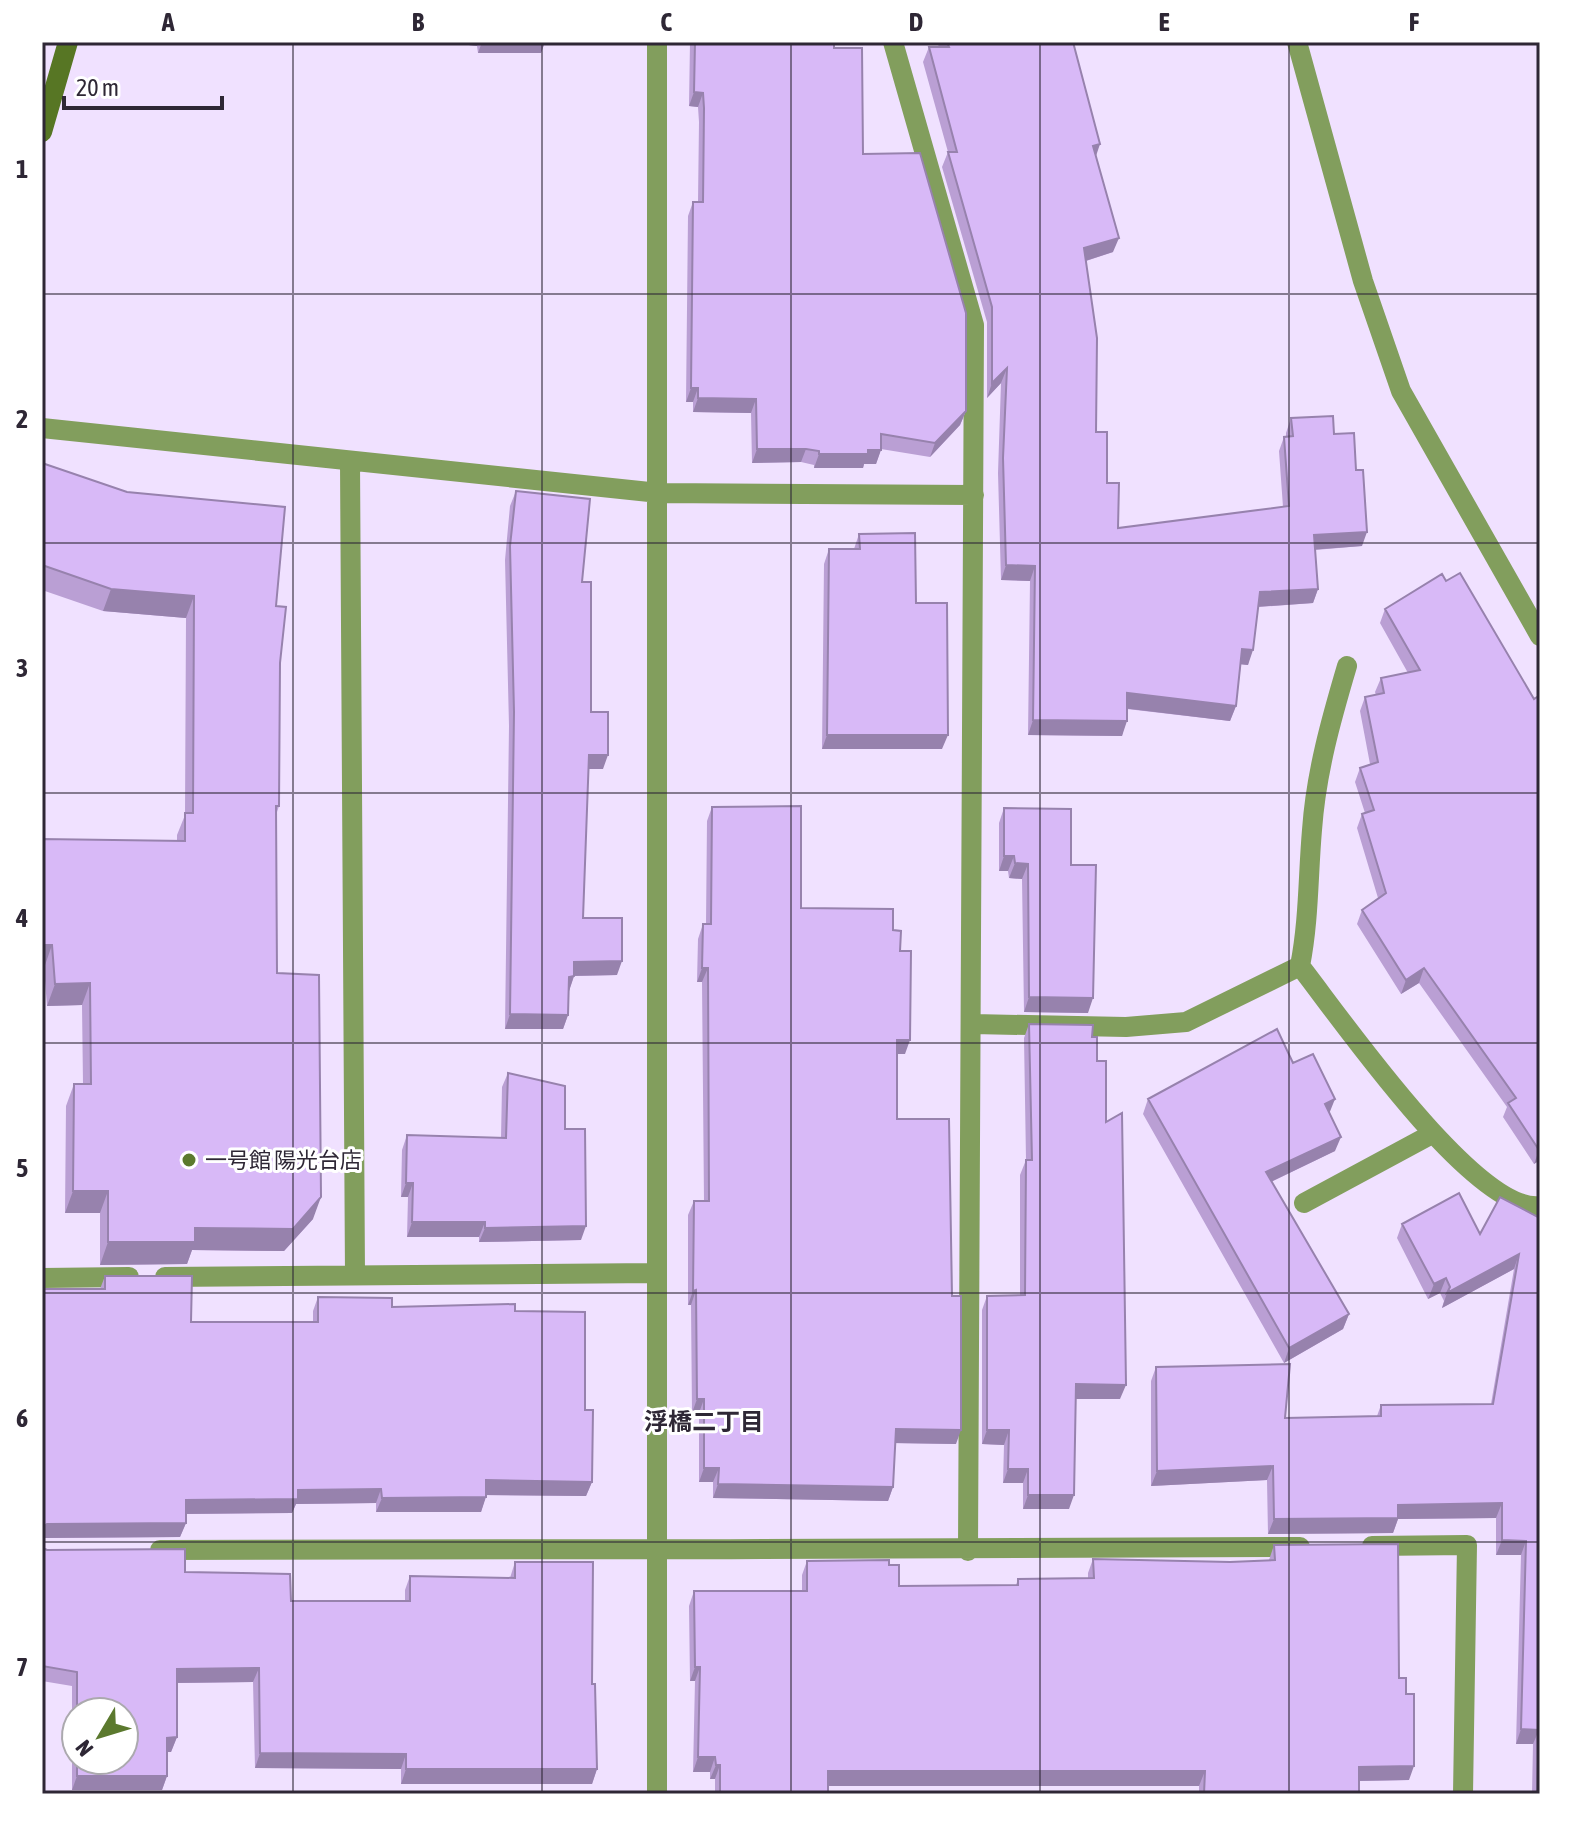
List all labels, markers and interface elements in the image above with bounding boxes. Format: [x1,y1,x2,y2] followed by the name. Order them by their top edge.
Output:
[161,7,175,37] text: A
[412,7,425,37] text: B
[660,7,672,37] text: C
[909,7,923,37] text: D
[1158,7,1170,37] text: E
[1409,7,1420,37] text: F
[64,60,222,110] scale bar
[76,74,119,101] text: 20 m
[16,154,28,184] text: 1
[16,404,28,434] text: 2
[16,653,28,683] text: 3
[15,903,28,933] text: 4
[205,1147,362,1173] place label: 一号館 陽光台店
[180,1151,198,1169] marker: 一号館 陽光台店
[16,1153,28,1183] text: 5
[16,1403,28,1433] text: 6
[644,1408,764,1435] district label: 浮橋二丁目
[16,1652,28,1682] text: 7
[60,1696,140,1776] north arrow
[70,1735,98,1761] text: N

